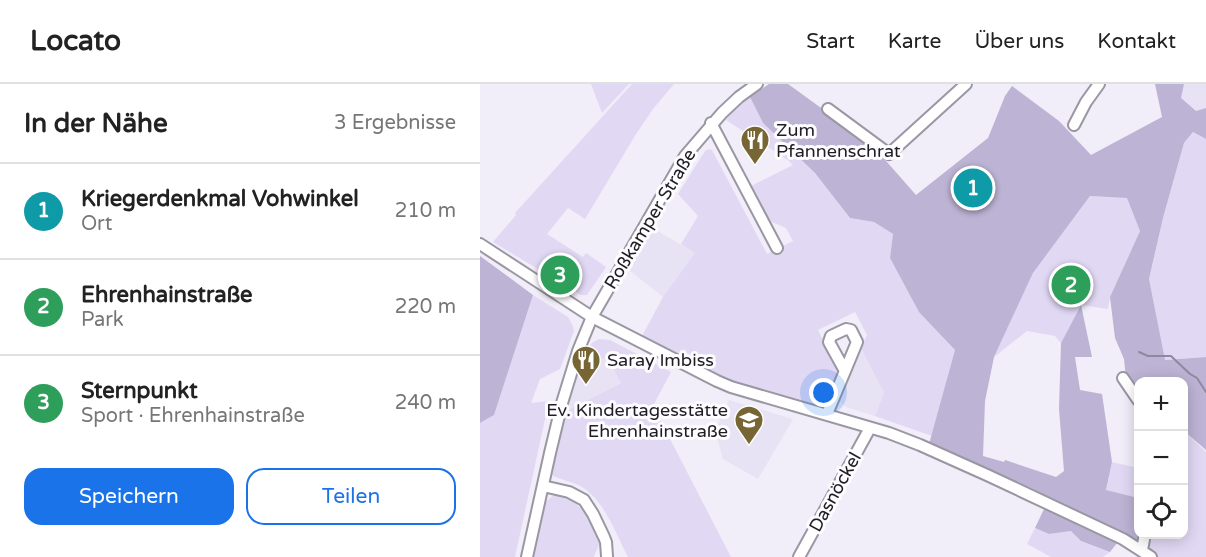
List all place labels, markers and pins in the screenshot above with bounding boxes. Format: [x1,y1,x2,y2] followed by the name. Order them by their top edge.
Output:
[776,119,901,162] place label: Zum Pfannenschrat
[739,124,771,166] restaurant icon: Zum Pfannenschrat
[954,166,992,210] pin: 1
[540,252,580,297] pin: 3
[1052,262,1090,308] pin: 2
[570,344,602,386] restaurant icon: Saray Imbiss
[607,349,714,371] place label: Saray Imbiss
[546,399,728,442] place label: Ev. Kindertagesstätte Ehrenhainstraße
[733,404,765,446] school or university icon: Ev. Kindertagesstätte Ehrenhainstraße

